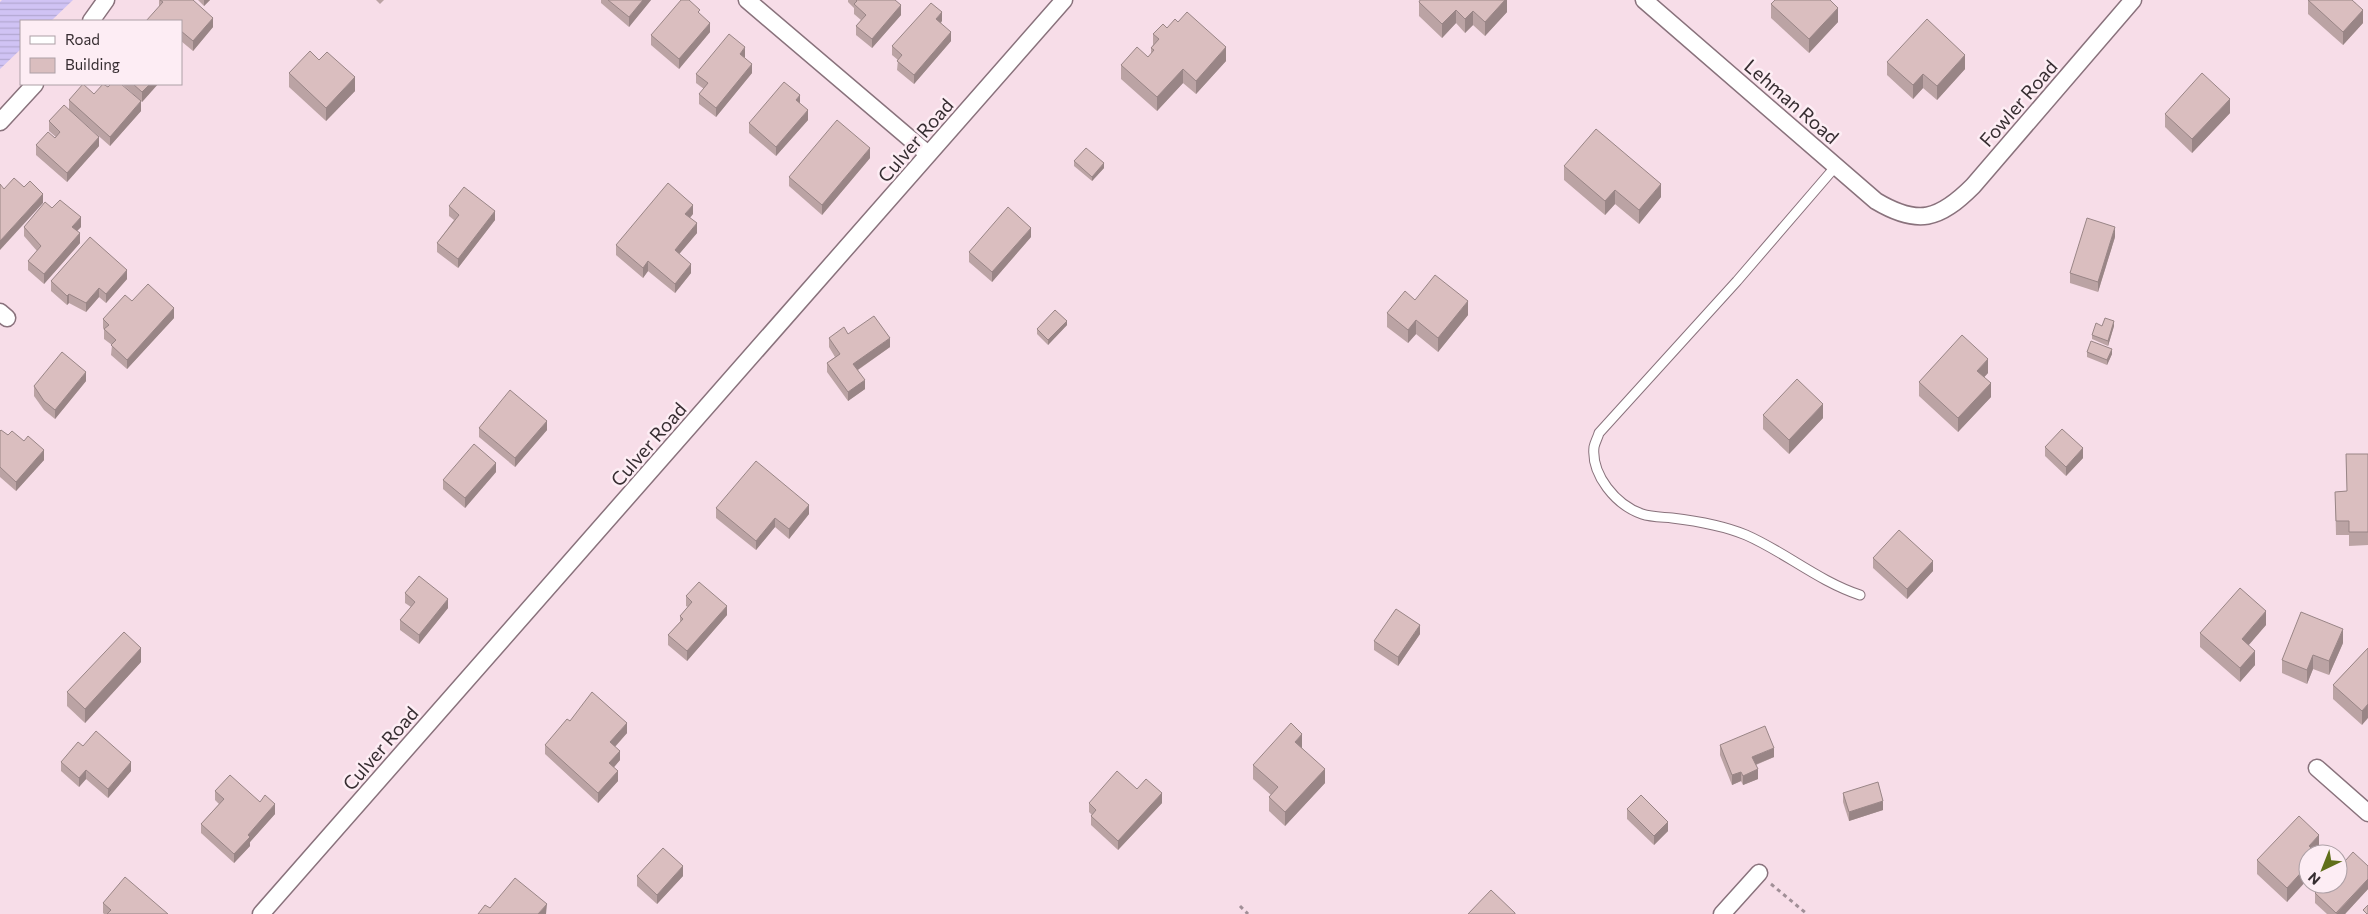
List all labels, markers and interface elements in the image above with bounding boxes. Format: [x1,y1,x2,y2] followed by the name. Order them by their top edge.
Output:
[20,20,182,85] legend
[65,30,100,48] text: Road
[1740,54,1844,148] street label: Lehman Road
[65,55,120,73] text: Building
[1974,55,2062,151] street label: Fowler Road
[872,93,958,187] street label: Culver Road
[605,397,691,491] street label: Culver Road
[337,701,423,795] street label: Culver Road
[2298,844,2348,894] north arrow
[2304,869,2323,889] text: N

